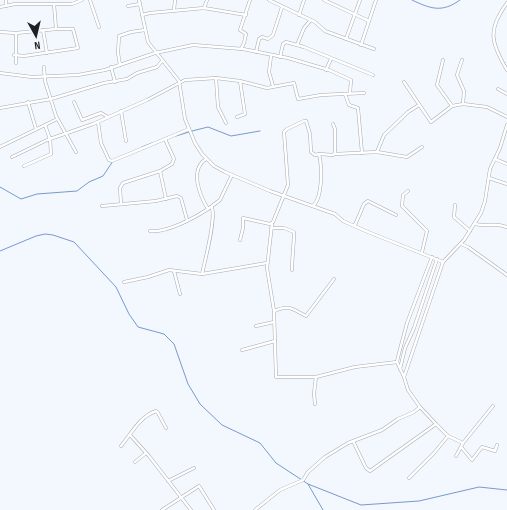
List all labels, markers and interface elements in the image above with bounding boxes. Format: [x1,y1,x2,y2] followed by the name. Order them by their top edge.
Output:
[16,16,56,56] north arrow
[33,39,41,52] text: N

